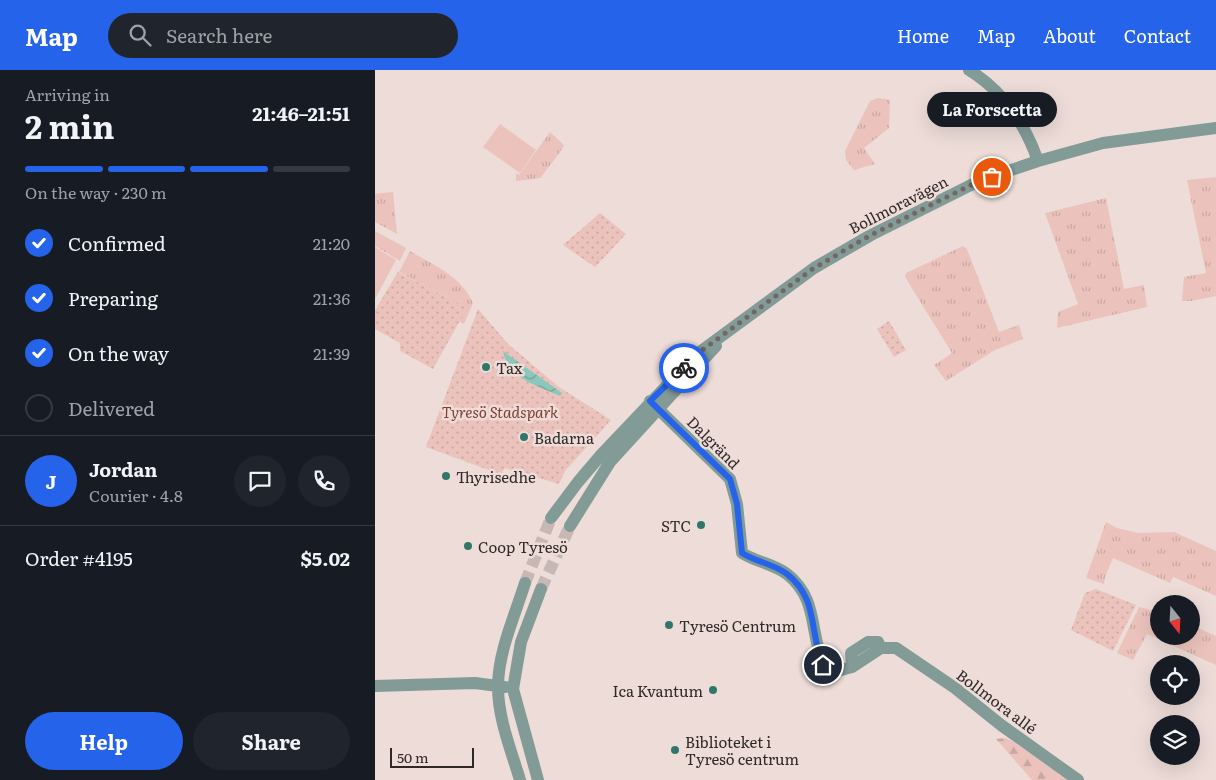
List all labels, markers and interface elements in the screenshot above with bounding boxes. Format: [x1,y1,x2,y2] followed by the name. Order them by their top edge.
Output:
[108,13,458,58] search box
[25,18,78,53] text: Map
[126,21,154,49] icon: search
[166,21,272,49] text: Search here
[897,22,949,49] text: Home
[977,22,1015,49] text: Map
[1043,22,1096,49] text: About
[1124,22,1191,49] text: Contact
[25,82,110,106] text: Arriving in
[927,92,1057,127] callout: La Forscetta
[942,97,1042,121] text: La Forscetta
[252,99,350,127] text: 21:46–21:51
[25,101,114,149] text: 2 min
[971,156,1013,198] pin
[978,163,1006,191] icon: bag
[844,169,952,239] street label: Bollmoravägen
[25,180,166,204] text: On the way · 230 m
[25,229,53,257] icon: check
[68,229,166,257] text: Confirmed
[313,231,350,255] text: 21:20
[25,284,53,312] icon: check
[68,284,158,312] text: Preparing
[313,286,350,310] text: 21:36
[25,339,53,367] icon: check
[68,339,169,367] text: On the way
[313,341,350,365] text: 21:39
[659,343,709,393] courier
[670,354,698,382] icon: bike
[496,356,523,379] place label: Tax
[480,361,492,373] marker: Tax
[68,394,155,422] text: Delivered
[442,400,559,423] park label: Tyresö Stadspark
[682,410,746,474] street label: Dalgränd
[534,426,595,449] place label: Badarna
[518,431,530,443] marker: Badarna
[89,455,158,483] text: Jordan
[234,455,286,507] button: chat
[298,455,350,507] button: phone
[456,465,536,488] place label: Thyrisedhe
[46,467,56,495] text: J
[440,470,452,482] marker: Thyrisedhe
[89,483,183,507] text: Courier · 4.8
[661,514,691,537] place label: STC
[695,519,707,531] marker: STC
[478,535,568,558] place label: Coop Tyresö
[462,540,474,552] marker: Coop Tyresö
[25,544,133,572] text: Order #4195
[300,544,350,572] text: $5.02
[1150,595,1200,645] north arrow
[1150,595,1200,765] map controls
[679,614,797,637] place label: Tyresö Centrum
[663,619,675,631] marker: Tyresö Centrum
[802,644,844,686] pin
[809,651,837,679] icon: home
[1150,655,1200,705] button: locate
[952,663,1042,739] street label: Bollmora allé
[612,679,703,702] place label: Ica Kvantum
[707,684,719,696] marker: Ica Kvantum
[25,712,183,770] button: Help
[193,712,350,770] button: Share
[1150,715,1200,765] button: layers
[685,730,800,770] place label: Biblioteket i Tyresö centrum
[669,744,681,756] marker: Biblioteket i Tyresö centrum
[390,745,474,768] scale bar
[397,747,429,767] text: 50 m

